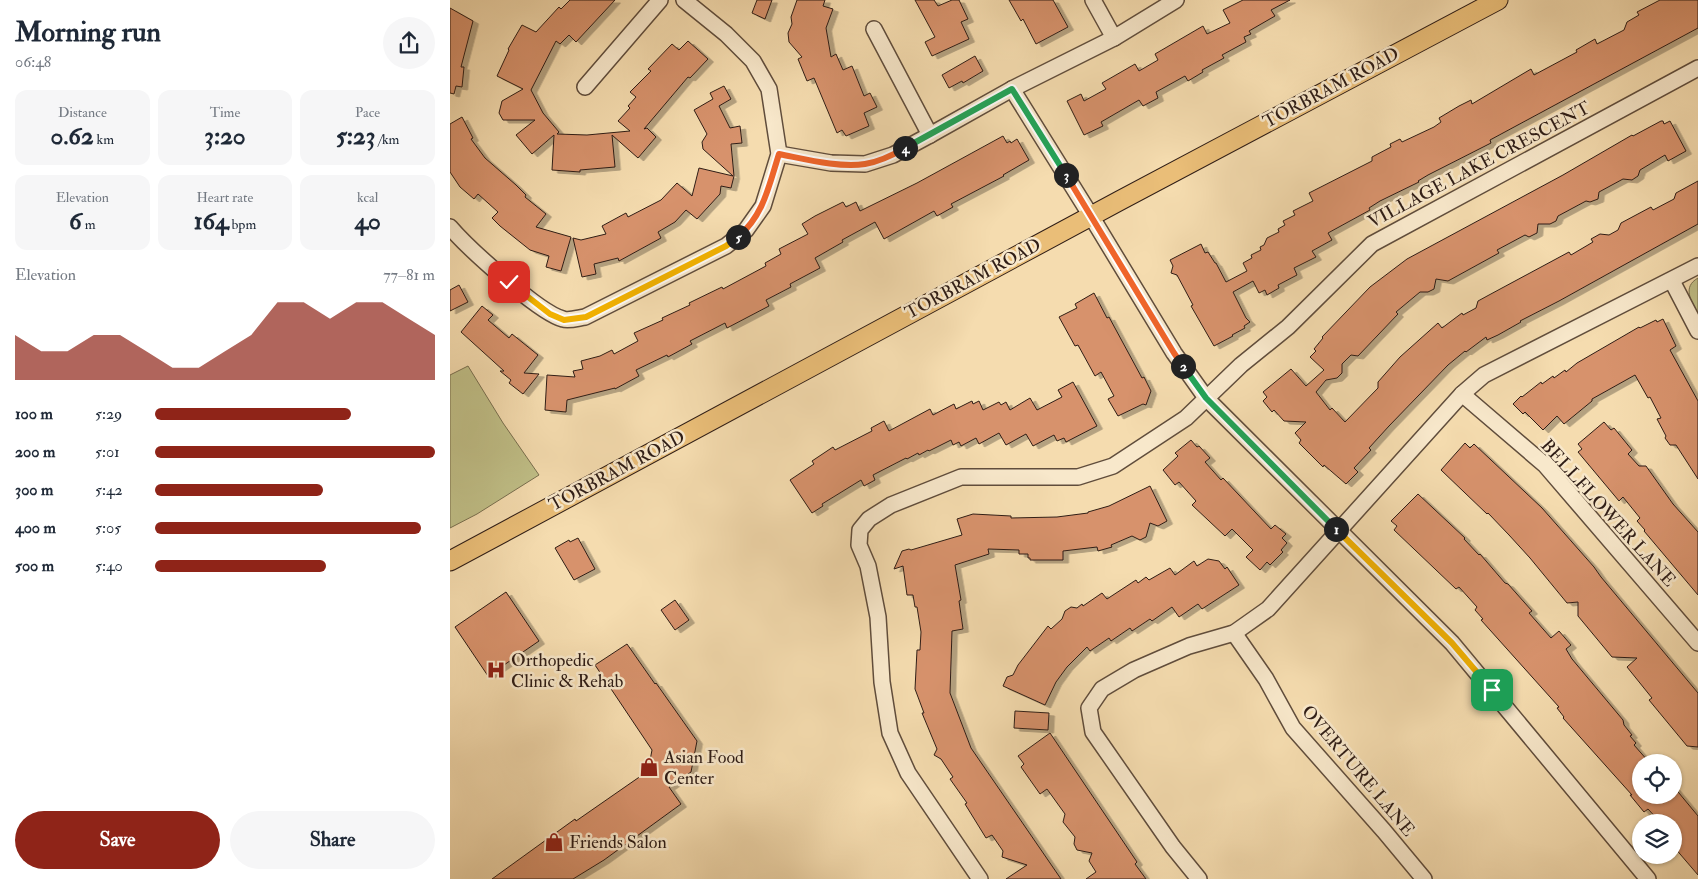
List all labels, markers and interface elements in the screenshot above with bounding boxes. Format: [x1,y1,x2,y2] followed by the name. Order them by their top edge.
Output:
[15,15,161,50] text: Morning run
[383,17,435,69] button: share
[1259,42,1403,134] street label: TORBRAM ROAD
[15,52,51,72] text: 06:48
[1364,96,1595,233] street label: VILLAGE LAKE CRESCENT
[58,104,107,121] text: Distance
[210,104,240,121] text: Time
[355,104,380,121] text: Pace
[51,121,94,152] text: 0.62
[204,121,246,152] text: 3:20
[336,121,375,152] text: 5:23
[94,131,114,148] text: km
[375,131,399,148] text: /km
[892,136,918,160] pin: 4
[902,140,909,157] text: 4
[1054,162,1078,188] pin: 3
[1064,167,1069,184] text: 3
[56,189,109,206] text: Elevation
[196,189,253,206] text: Heart rate
[357,189,378,206] text: kcal
[69,206,82,237] text: 6
[194,206,229,237] text: 164
[355,206,381,237] text: 40
[82,216,96,233] text: m
[229,216,256,233] text: bpm
[726,224,750,250] pin: 5
[735,229,742,246] text: 5
[901,233,1045,325] street label: TORBRAM ROAD
[488,261,530,303] pin
[15,265,76,285] text: Elevation
[383,265,435,285] text: 77–81 m
[495,268,523,296] icon: check
[1170,354,1196,378] pin: 2
[1180,358,1187,375] text: 2
[15,404,53,424] text: 100 m
[95,404,122,424] text: 5:29
[545,425,689,517] street label: TORBRAM ROAD
[1536,434,1680,592] street label: BELLFLOWER LANE
[15,442,55,462] text: 200 m
[95,442,120,462] text: 5:01
[15,480,53,500] text: 300 m
[95,480,123,500] text: 5:42
[1324,516,1348,542] pin: 1
[15,518,56,538] text: 400 m
[95,518,121,538] text: 5:05
[1334,521,1339,538] text: 1
[15,556,54,576] text: 500 m
[95,556,123,576] text: 5:40
[511,649,624,693] place label: Orthopedic Clinic & Rehab
[485,659,507,681] hospital icon: Orthopedic Clinic & Rehab
[1471,669,1513,711] pin
[1478,676,1506,704] icon: arrive
[1296,701,1420,841] street label: OVERTURE LANE
[663,746,744,790] place label: Asian Food Center
[1632,754,1682,864] map controls
[1632,754,1682,804] button: locate
[638,756,660,778] shop icon: Asian Food Center
[15,811,220,869] button: Save
[230,811,435,869] button: Share
[1632,814,1682,864] button: layers
[543,831,565,853] shop icon: Friends Salon
[569,831,667,854] place label: Friends Salon

